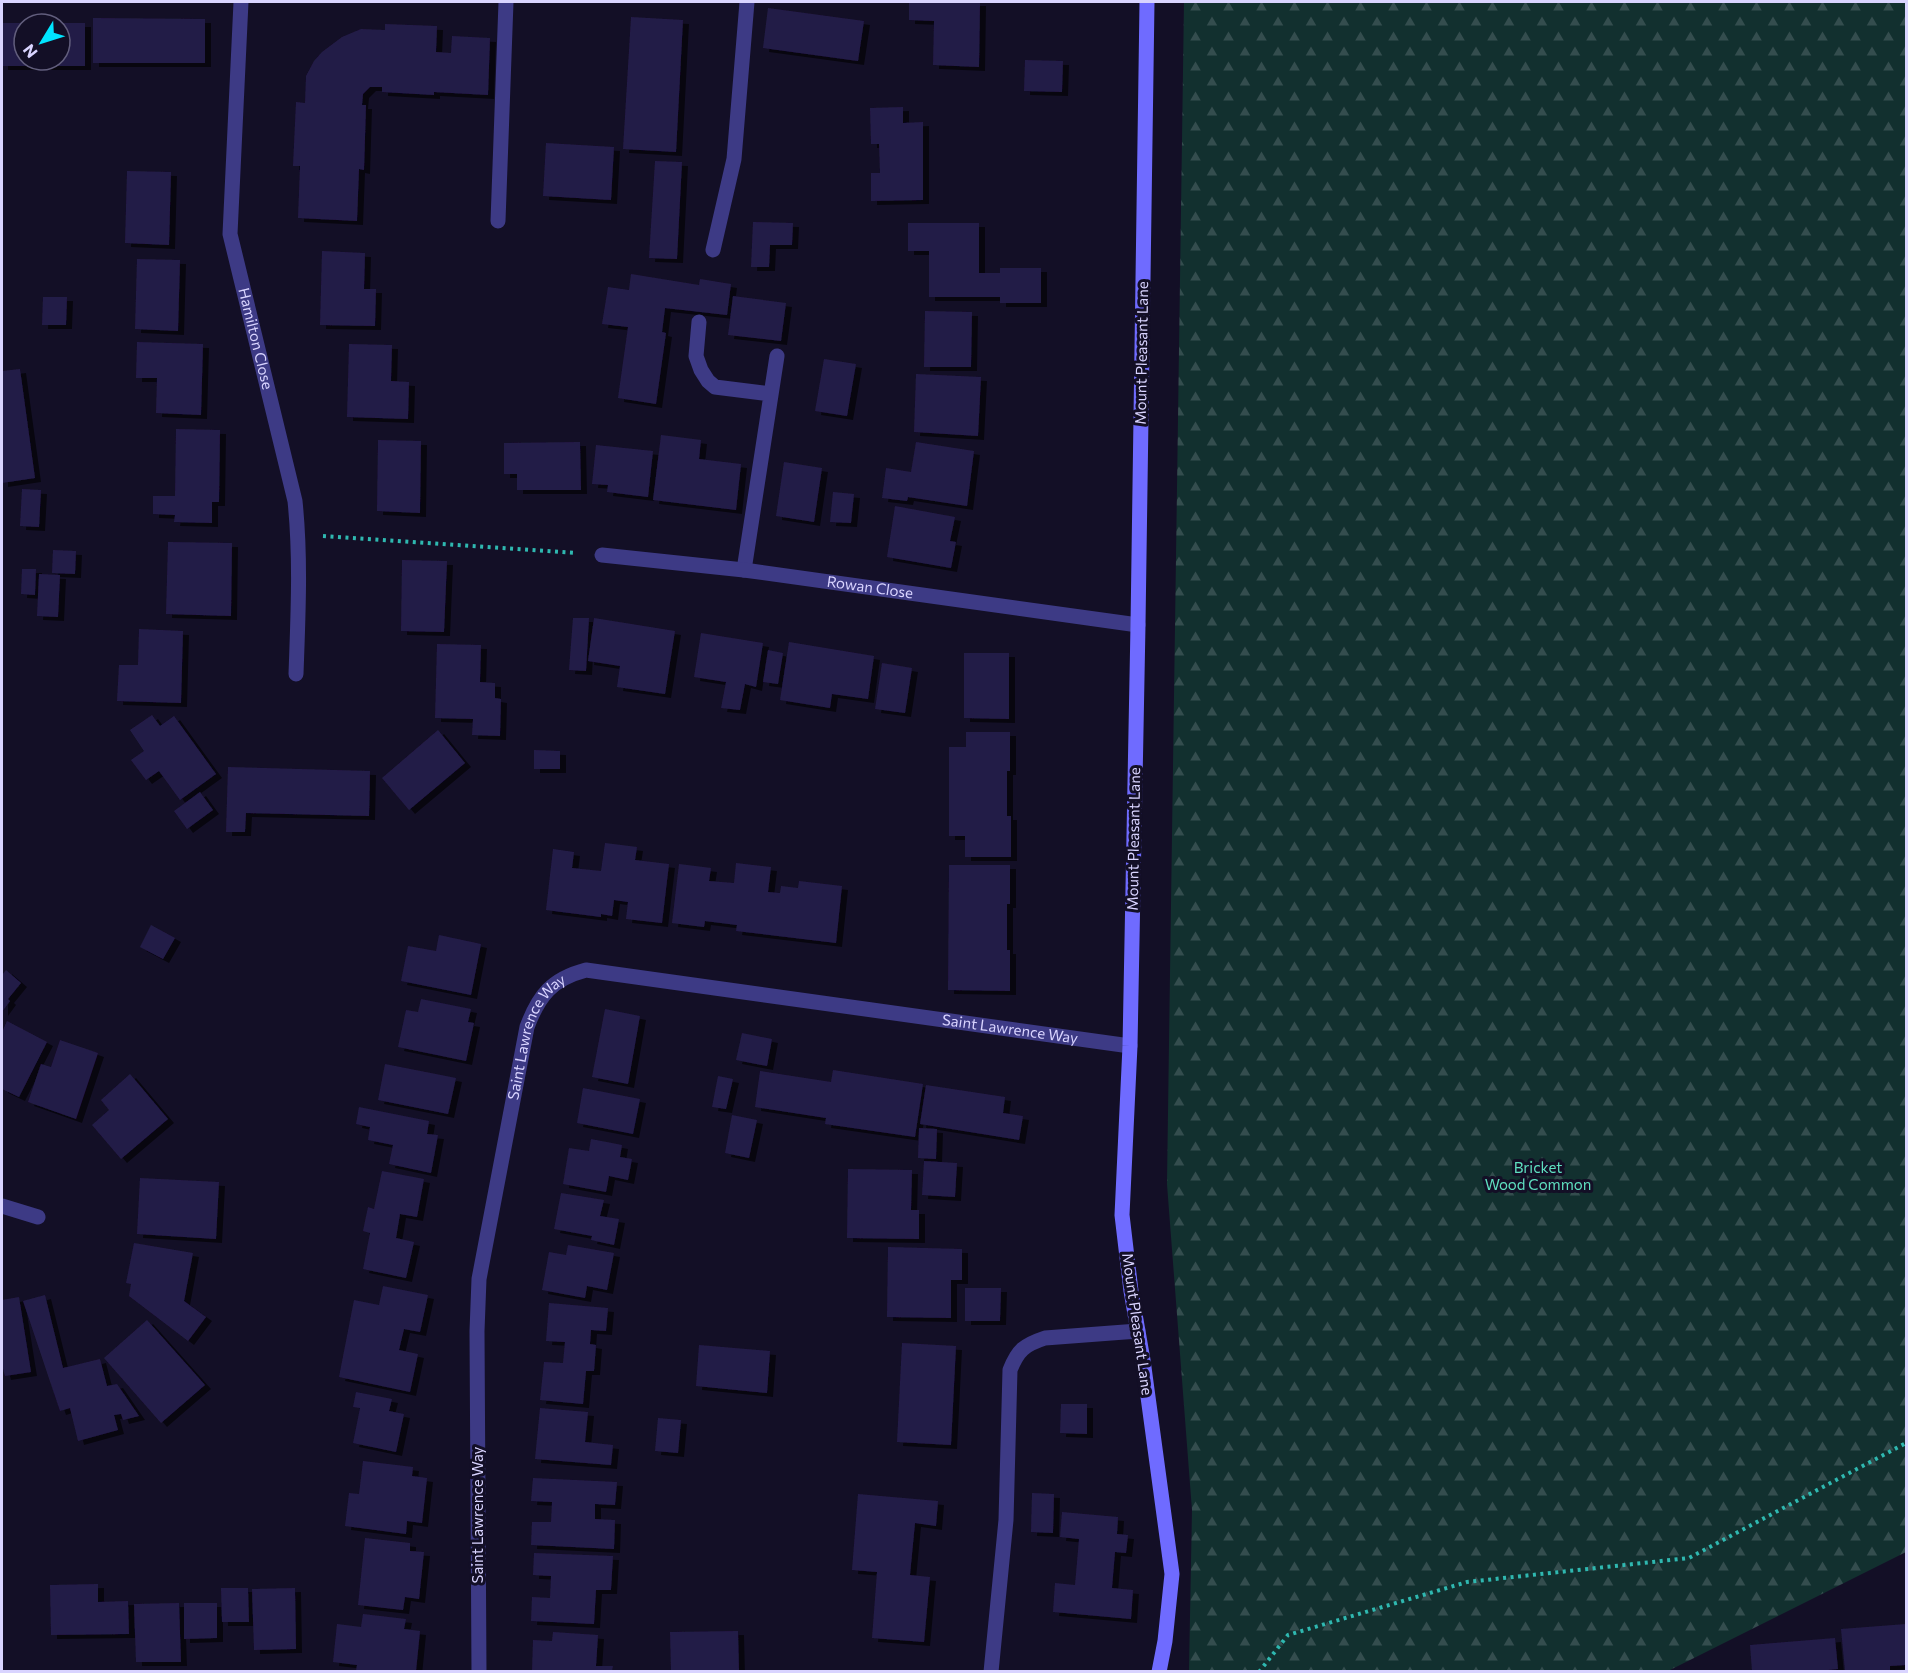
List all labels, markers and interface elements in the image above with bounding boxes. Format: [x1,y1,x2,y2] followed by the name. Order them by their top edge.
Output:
[12,12,72,72] north arrow
[19,41,41,62] text: N
[1131,281,1151,425] street label: Mount Pleasant Lane
[235,286,278,391] street label: Hamilton Close
[826,572,915,602] street label: Rowan Close
[1123,767,1143,911] street label: Mount Pleasant Lane
[503,969,568,1101] street label: Saint Lawrence Way
[941,1010,1079,1047] street label: Saint Lawrence Way
[1485,1158,1591,1193] park label: Bricket Wood Common
[1119,1252,1157,1396] street label: Mount Pleasant Lane
[468,1446,486,1583] street label: Saint Lawrence Way

